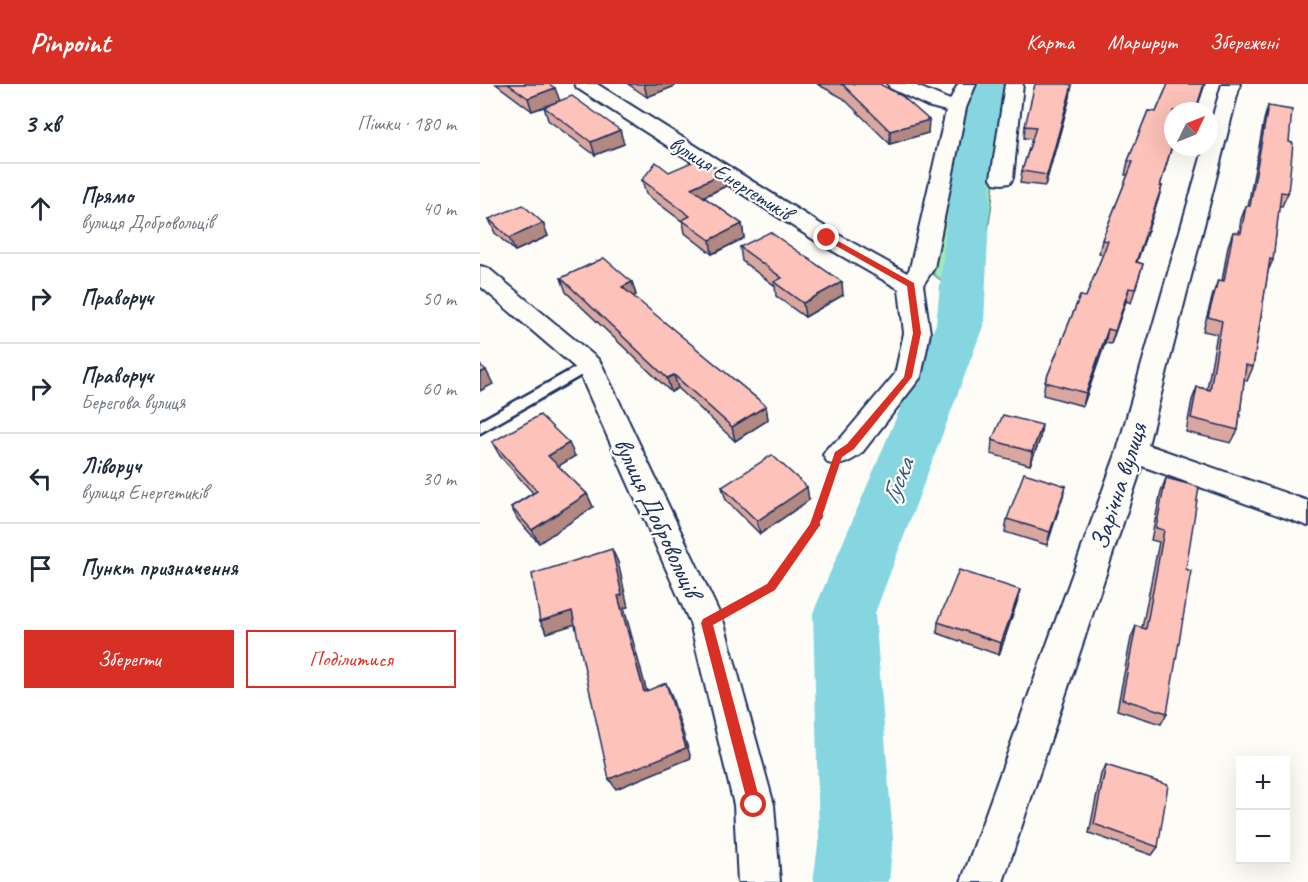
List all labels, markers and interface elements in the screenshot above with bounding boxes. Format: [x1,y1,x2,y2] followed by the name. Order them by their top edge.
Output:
[30,25,110,60] text: Pinpoint
[1026,29,1074,55] text: Карта
[1107,29,1177,55] text: Маршрут
[1210,29,1278,55] text: Збережені
[1164,102,1218,156] north arrow
[24,107,59,140] text: 3 хв
[357,111,456,136] text: Пішки · 180 m
[664,129,801,229] street label: вулиця Енергетиків
[81,182,133,210] text: Прямо
[24,192,57,225] icon: ahead
[422,196,456,221] text: 40 m
[81,210,214,235] text: вулиця Добровольців
[813,224,839,250] route end
[24,282,57,315] icon: right
[81,284,153,312] text: Праворуч
[422,286,456,311] text: 50 m
[81,362,153,390] text: Праворуч
[24,372,57,405] icon: right
[422,376,456,401] text: 60 m
[81,390,185,415] text: Берегова вулиця
[1082,417,1155,554] street label: Зарічна вулиця
[606,432,712,608] street label: вулиця Добровольців
[873,451,922,509] water label: Гуска
[81,452,141,480] text: Ліворуч
[24,462,57,495] icon: left
[422,466,456,491] text: 30 m
[81,480,208,505] text: вулиця Енергетиків
[24,552,57,585] icon: arrive
[81,554,238,582] text: Пункт призначення
[24,630,234,688] button: Зберегти
[246,630,456,688] button: Поділитися
[1236,756,1290,864] map controls
[1236,756,1290,810] button: +
[740,791,766,817] route start
[1236,810,1290,864] button: −

